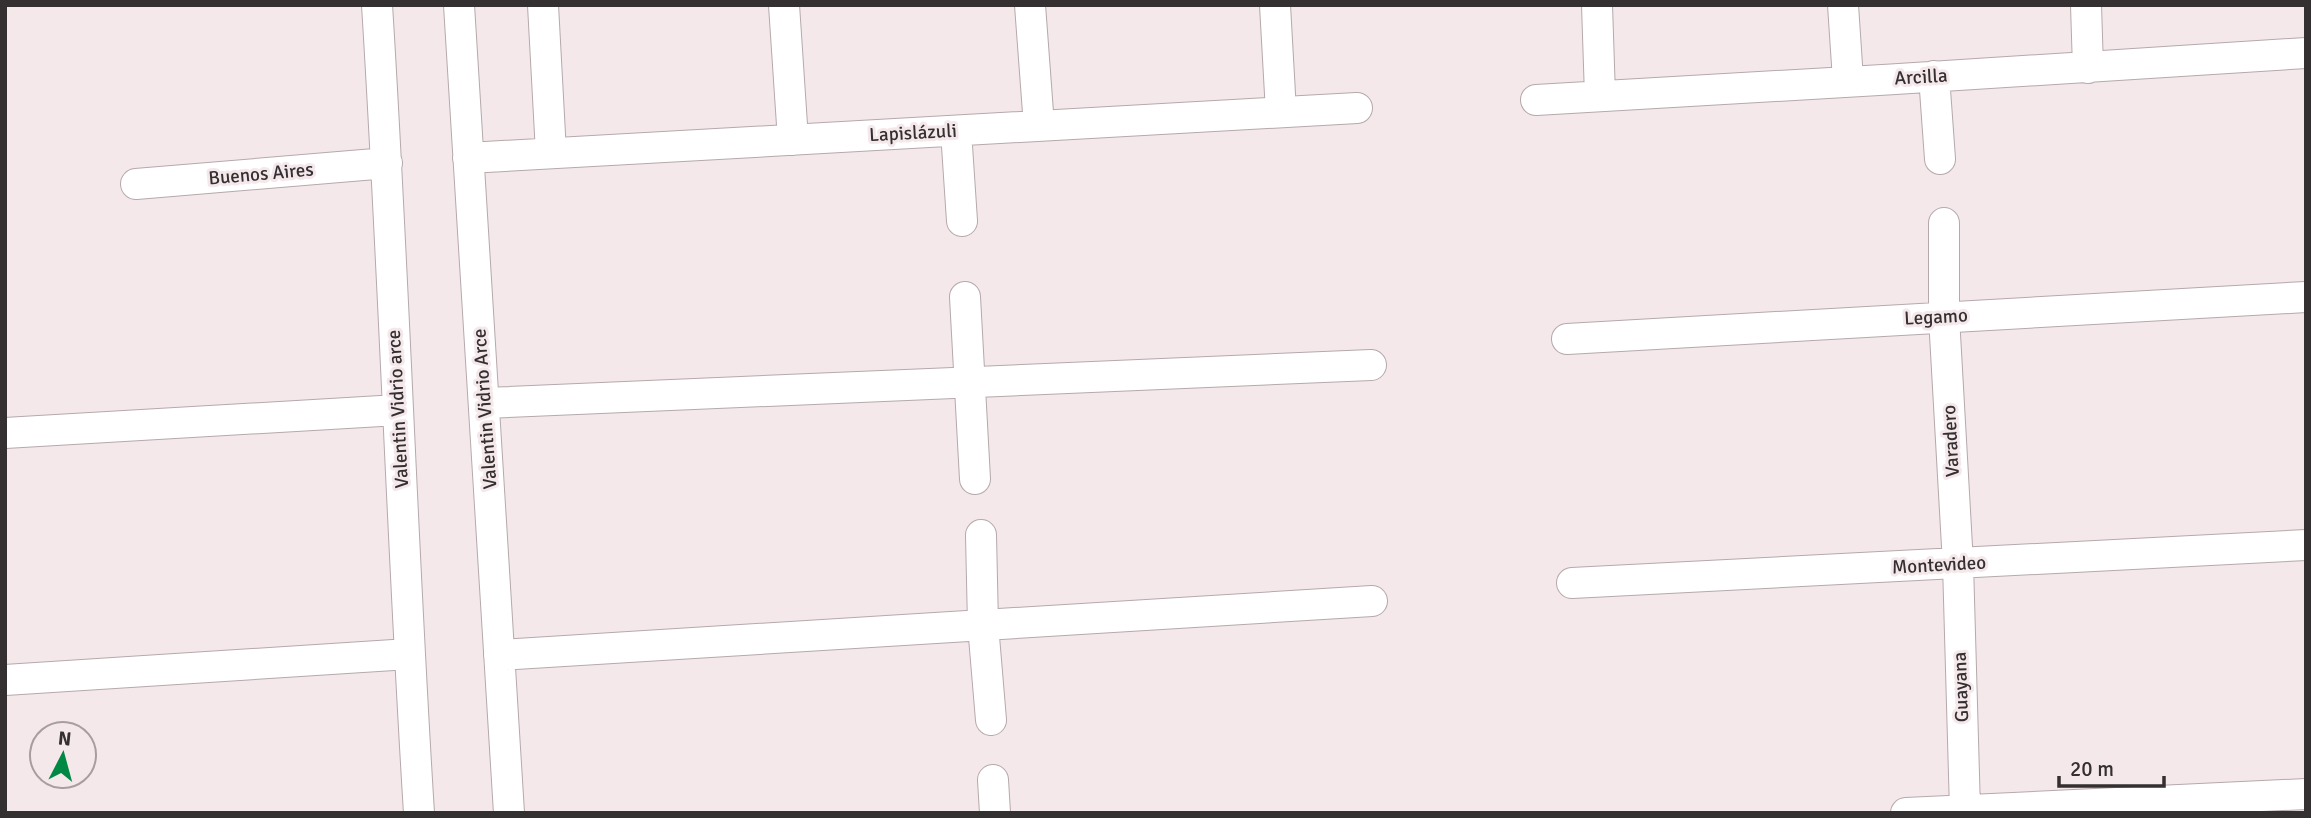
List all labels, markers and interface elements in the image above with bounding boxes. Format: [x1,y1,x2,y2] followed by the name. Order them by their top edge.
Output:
[1894,64,1948,90] street label: Arcilla
[869,119,957,147] street label: Lapislázuli
[207,157,315,191] street label: Buenos Aires
[1904,303,1969,331] street label: Legamo
[467,328,503,490] street label: Valentin Vidrio Arce
[382,329,414,489] street label: Valentin Vidrio arce
[1937,404,1965,478] street label: Varadero
[1891,551,1987,579] street label: Montevideo
[1948,651,1974,723] street label: Guayana
[28,720,98,790] north arrow
[57,726,72,752] text: N
[2059,744,2164,788] scale bar
[2070,756,2114,782] text: 20 m

